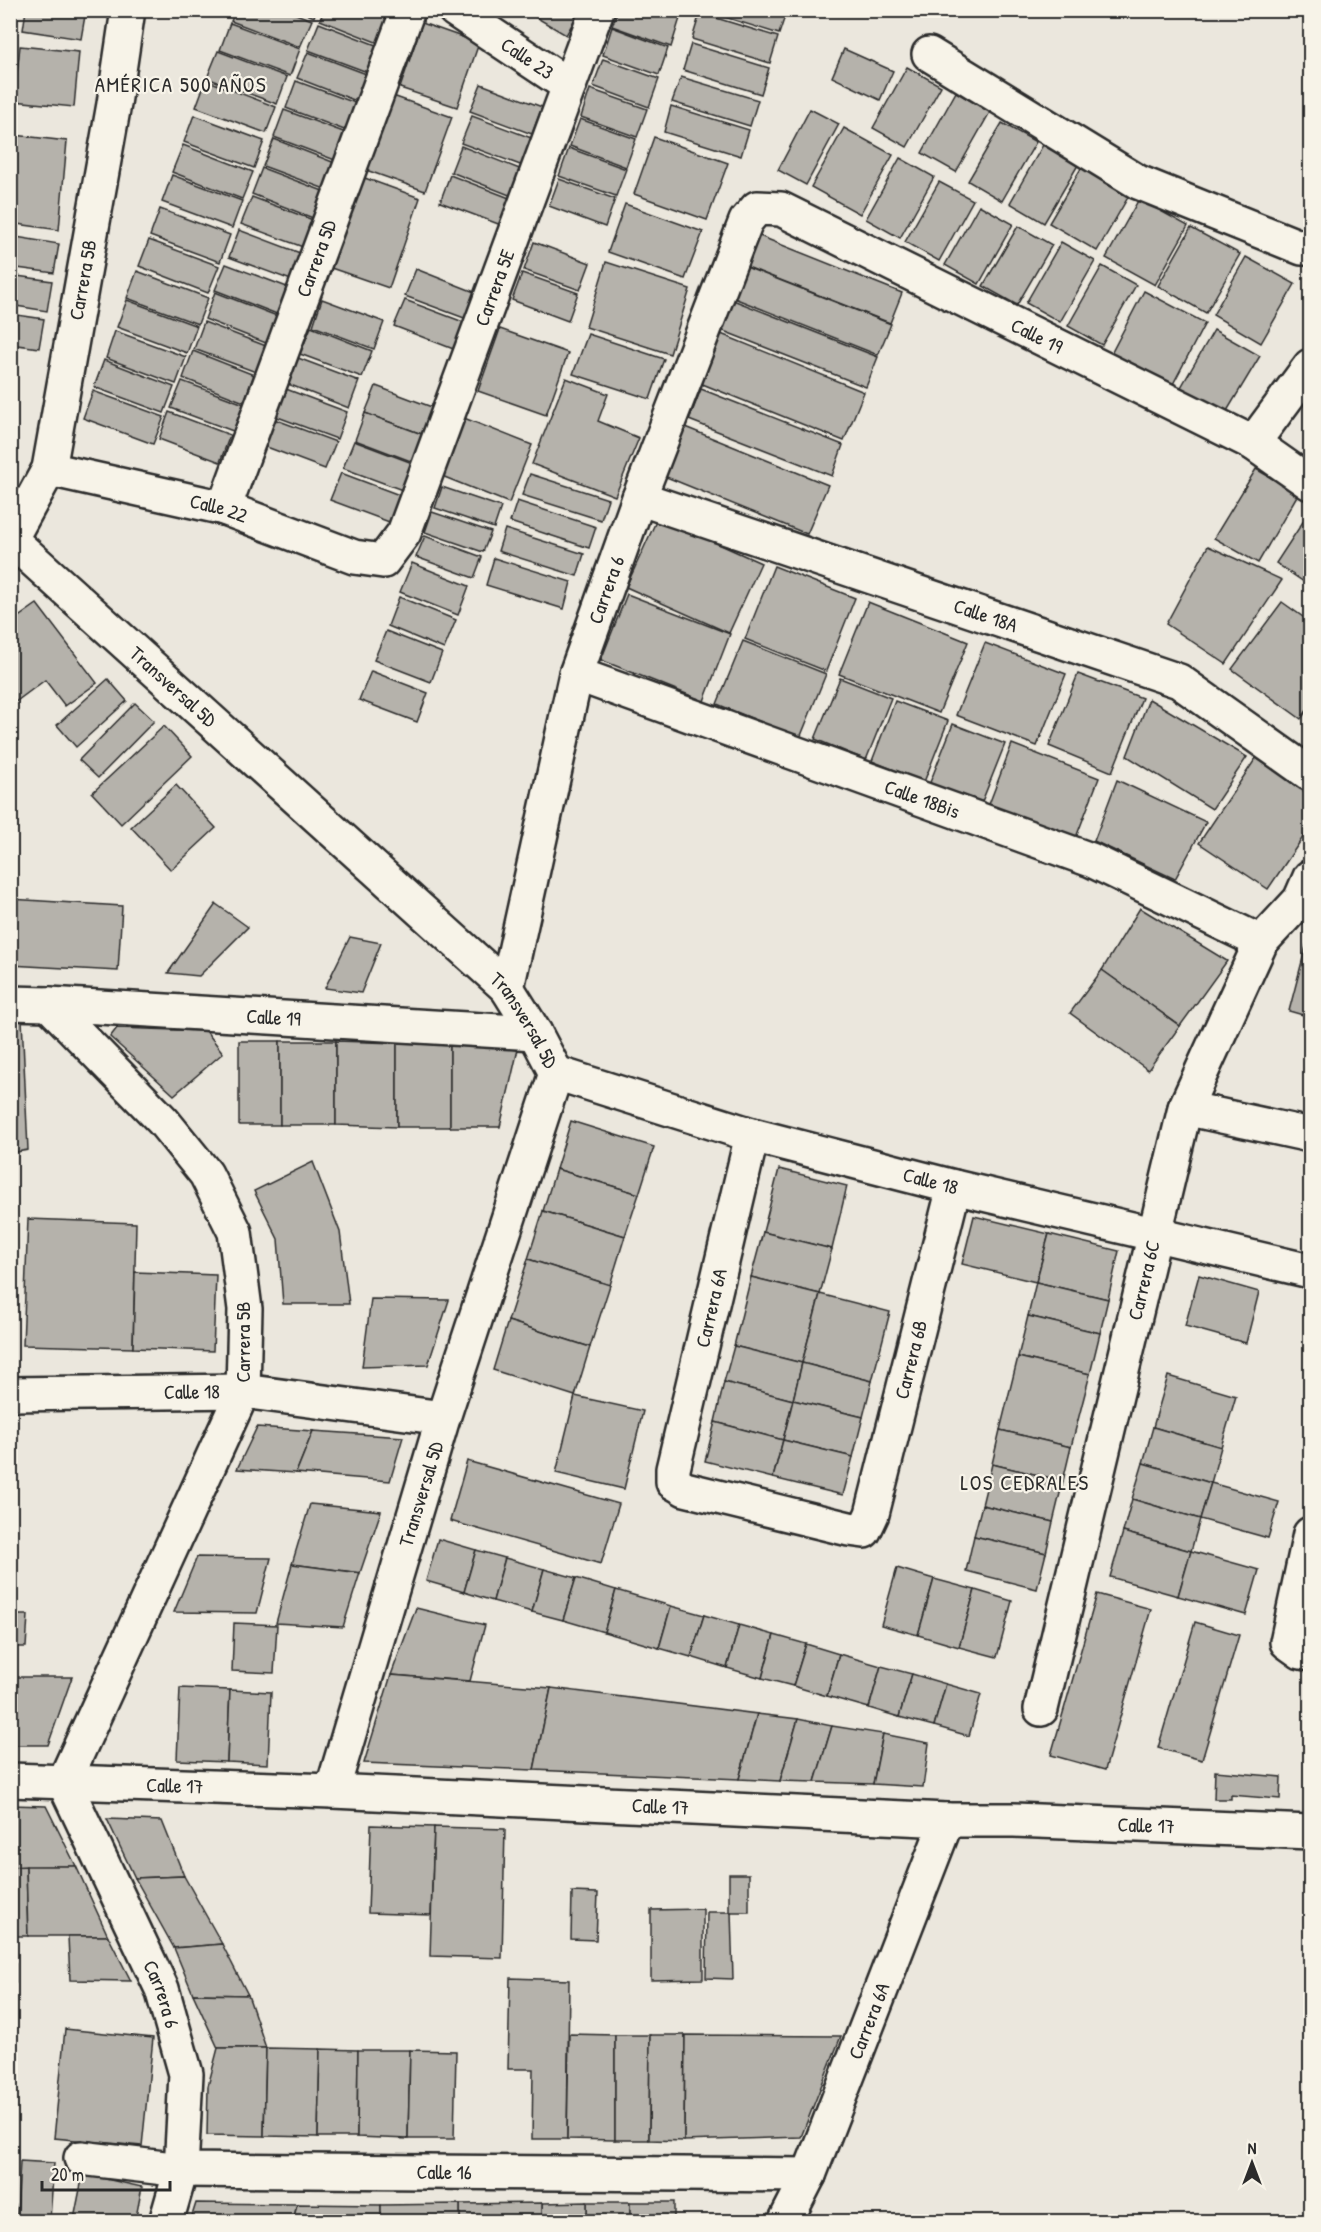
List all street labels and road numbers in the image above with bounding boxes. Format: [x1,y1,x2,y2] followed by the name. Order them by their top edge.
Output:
[496,30,559,85] street label: Calle 23
[289,215,342,301] street label: Carrera 5D
[62,238,103,322] street label: Carrera 5B
[468,245,521,330] street label: Carrera 5E
[1007,311,1068,360] street label: Calle 19
[187,487,252,529] street label: Calle 22
[581,552,630,627] street label: Carrera 6
[950,592,1021,638] street label: Calle 18A
[124,640,223,733] street label: Transversal 5D
[881,773,964,825] street label: Calle 18Bis
[485,965,565,1073] street label: Transversal 5D
[246,1002,302,1032] street label: Calle 19
[900,1160,961,1201] street label: Calle 18
[1121,1237,1166,1323] street label: Carrera 6C
[688,1266,733,1350] street label: Carrera 6A
[229,1302,256,1382] street label: Carrera 5B
[887,1317,933,1402] street label: Carrera 6B
[164,1377,220,1405] street label: Calle 18
[392,1437,449,1550] street label: Transversal 5D
[146,1771,204,1800] street label: Calle 17
[631,1791,690,1821] street label: Calle 17
[1117,1810,1175,1840] street label: Calle 17
[137,1956,186,2031] street label: Carrera 6
[841,1978,896,2063] street label: Carrera 6A
[417,2158,472,2185] street label: Calle 16

